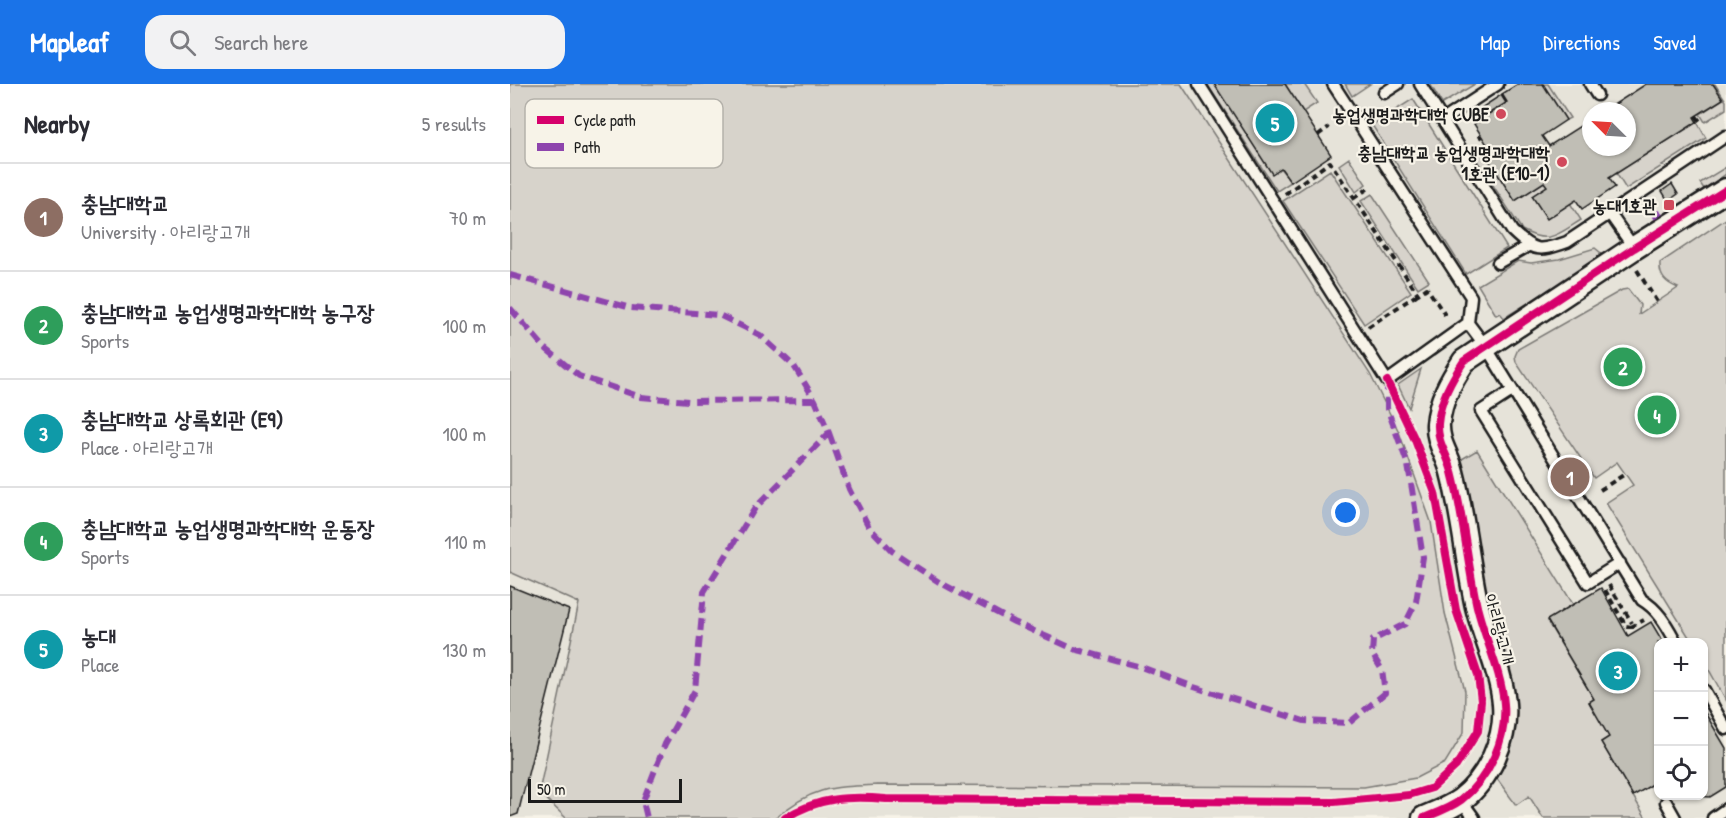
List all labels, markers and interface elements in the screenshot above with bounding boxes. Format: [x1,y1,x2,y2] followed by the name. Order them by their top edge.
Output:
[145,15,565,69] search box
[30,23,109,61] text: Mapleaf
[166,26,199,59] icon: search
[214,27,308,57] text: Search here
[1480,28,1510,57] text: Map
[1543,28,1620,57] text: Directions
[1653,28,1696,57] text: Saved
[525,99,723,168] legend
[1256,100,1294,146] pin: 5
[1332,102,1490,127] place label: 농업생명과학대학 CUBE
[1582,102,1636,156] north arrow
[24,106,90,141] text: Nearby
[1494,107,1508,121] marker: 농업생명과학대학 CUBE
[574,109,636,131] text: Cycle path
[422,110,486,137] text: 5 results
[574,136,600,158] text: Path
[1358,140,1551,186] place label: 충남대학교 농업생명과학대학 1호관 (E10-1)
[1555,155,1569,169] marker: 충남대학교 농업생명과학대학 1호관 (E10-1)
[81,188,170,218] text: 충남대학교
[1593,193,1658,218] place label: 농대1호관
[1662,198,1676,212] marker: 농대1호관
[40,204,47,231] text: 1
[449,204,486,231] text: 70 m
[81,218,250,245] text: University · 아리랑고개
[81,297,374,327] text: 충남대학교 농업생명과학대학 농구장
[39,312,48,339] text: 2
[443,312,486,339] text: 100 m
[81,327,129,354] text: Sports
[1604,344,1642,390] pin: 2
[1638,392,1676,438] pin: 4
[81,404,284,434] text: 충남대학교 상록회관 (E9)
[39,420,48,447] text: 3
[443,420,486,447] text: 100 m
[81,434,213,461] text: Place · 아리랑고개
[1550,454,1590,500] pin: 1
[1331,498,1360,527] your location
[81,513,374,543] text: 충남대학교 농업생명과학대학 운동장
[40,528,47,555] text: 4
[444,528,486,555] text: 110 m
[81,543,129,570] text: Sports
[1479,591,1521,667] street label: 아리랑고개
[81,621,116,651] text: 농대
[39,636,48,663] text: 5
[443,636,486,663] text: 130 m
[1654,638,1708,800] map controls
[1654,638,1708,692] button: +
[1598,648,1638,694] pin: 3
[81,651,120,678] text: Place
[1654,692,1708,746] button: −
[1654,746,1708,800] button: locate
[528,776,682,804] scale bar
[537,778,566,800] text: 50 m

